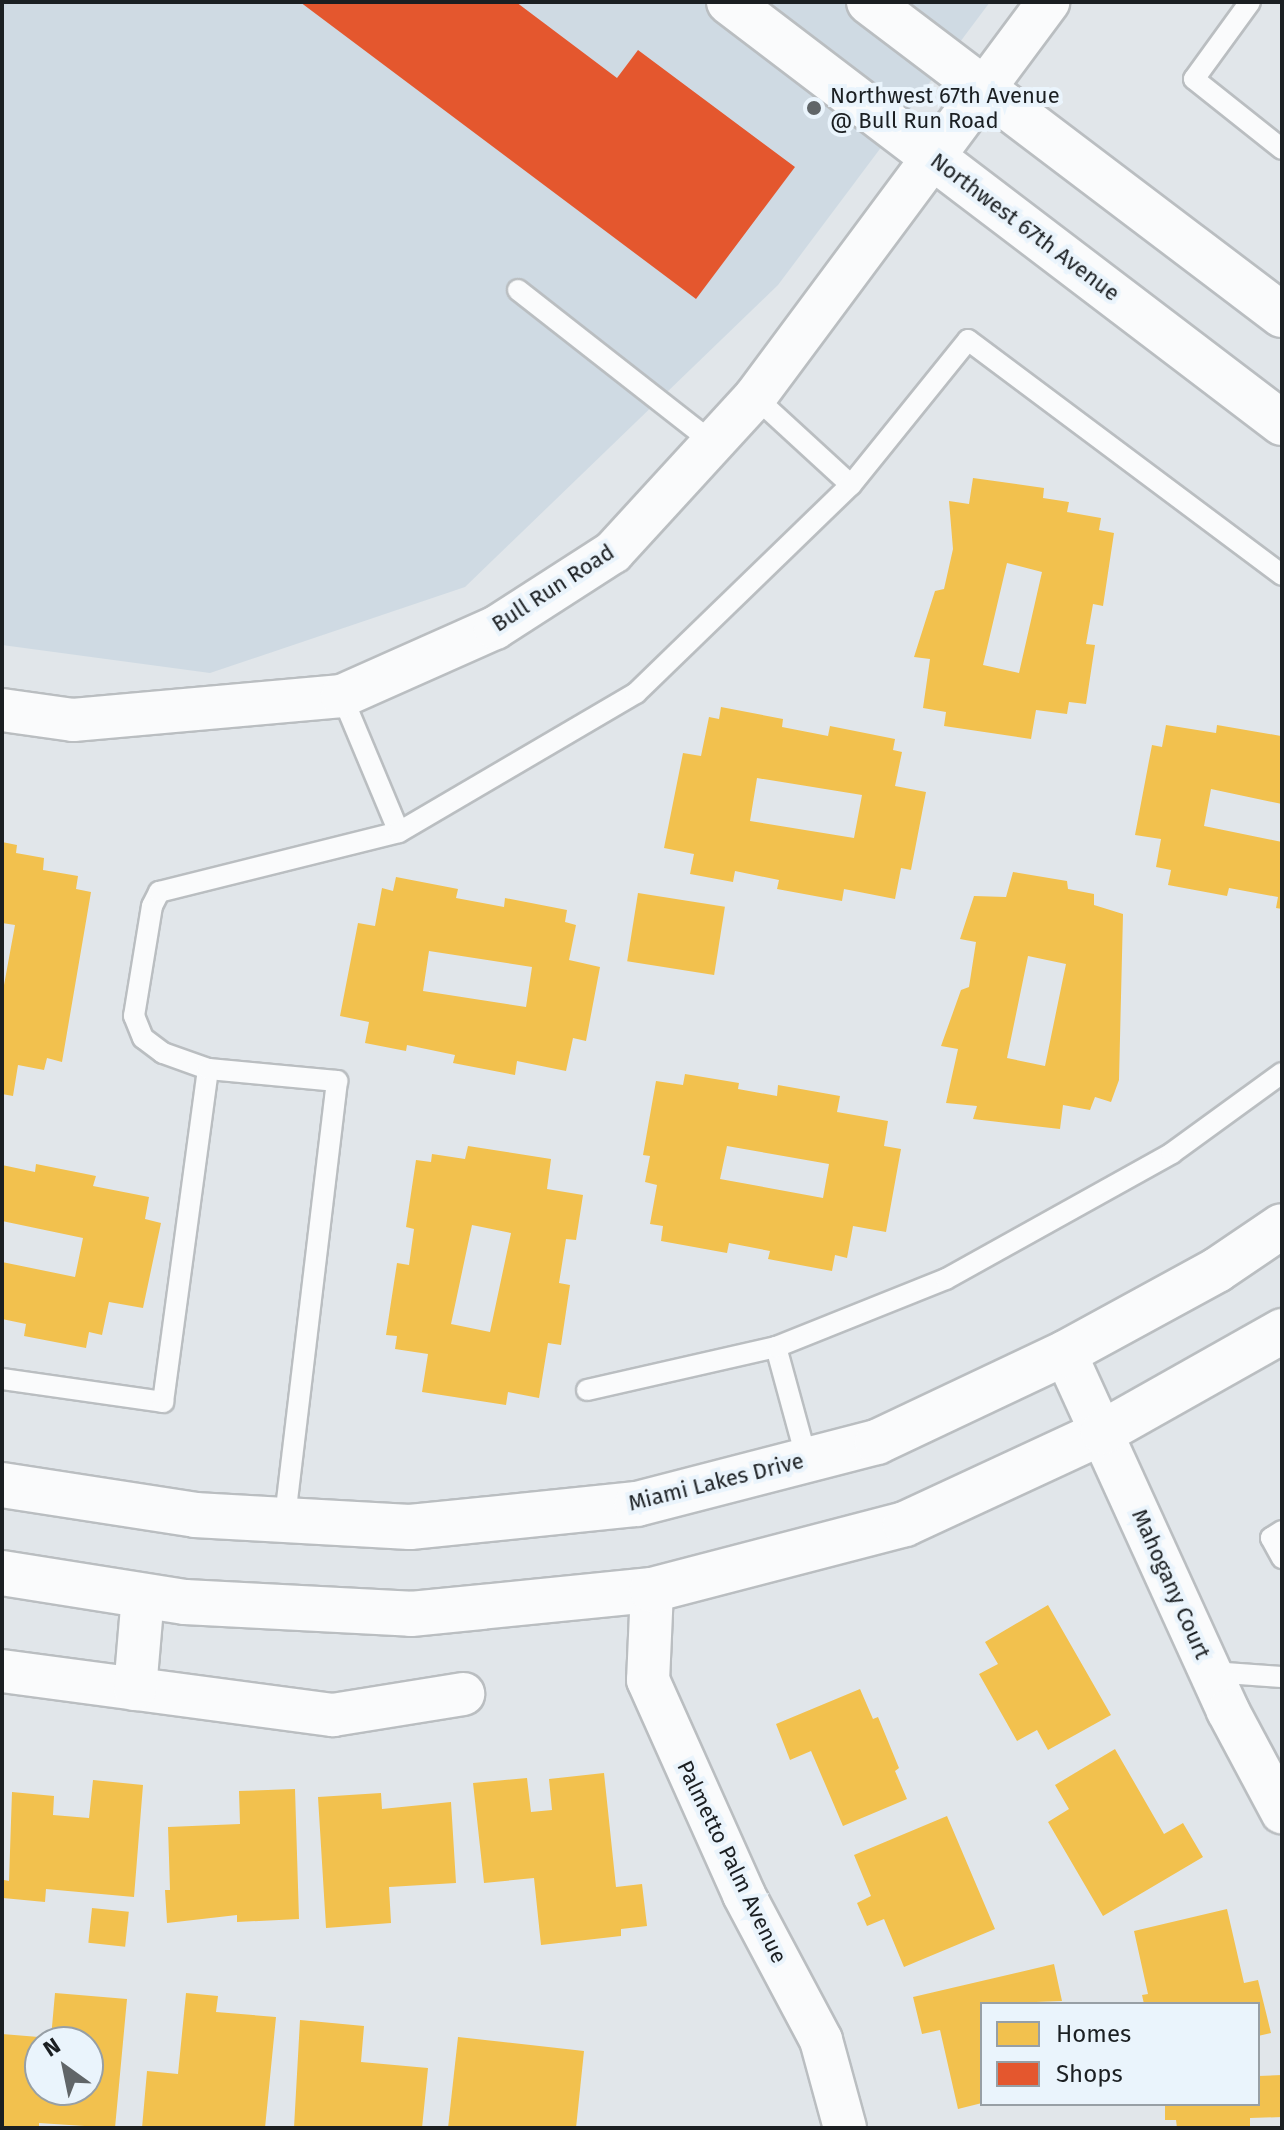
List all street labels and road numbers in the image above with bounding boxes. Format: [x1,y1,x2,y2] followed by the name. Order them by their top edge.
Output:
[925,147,1125,307] street label: Northwest 67th Avenue
[487,539,619,637] street label: Bull Run Road
[626,1447,806,1517] street label: Miami Lakes Drive
[1126,1505,1216,1663] street label: Mahogany Court
[671,1756,793,1968] street label: Palmetto Palm Avenue

